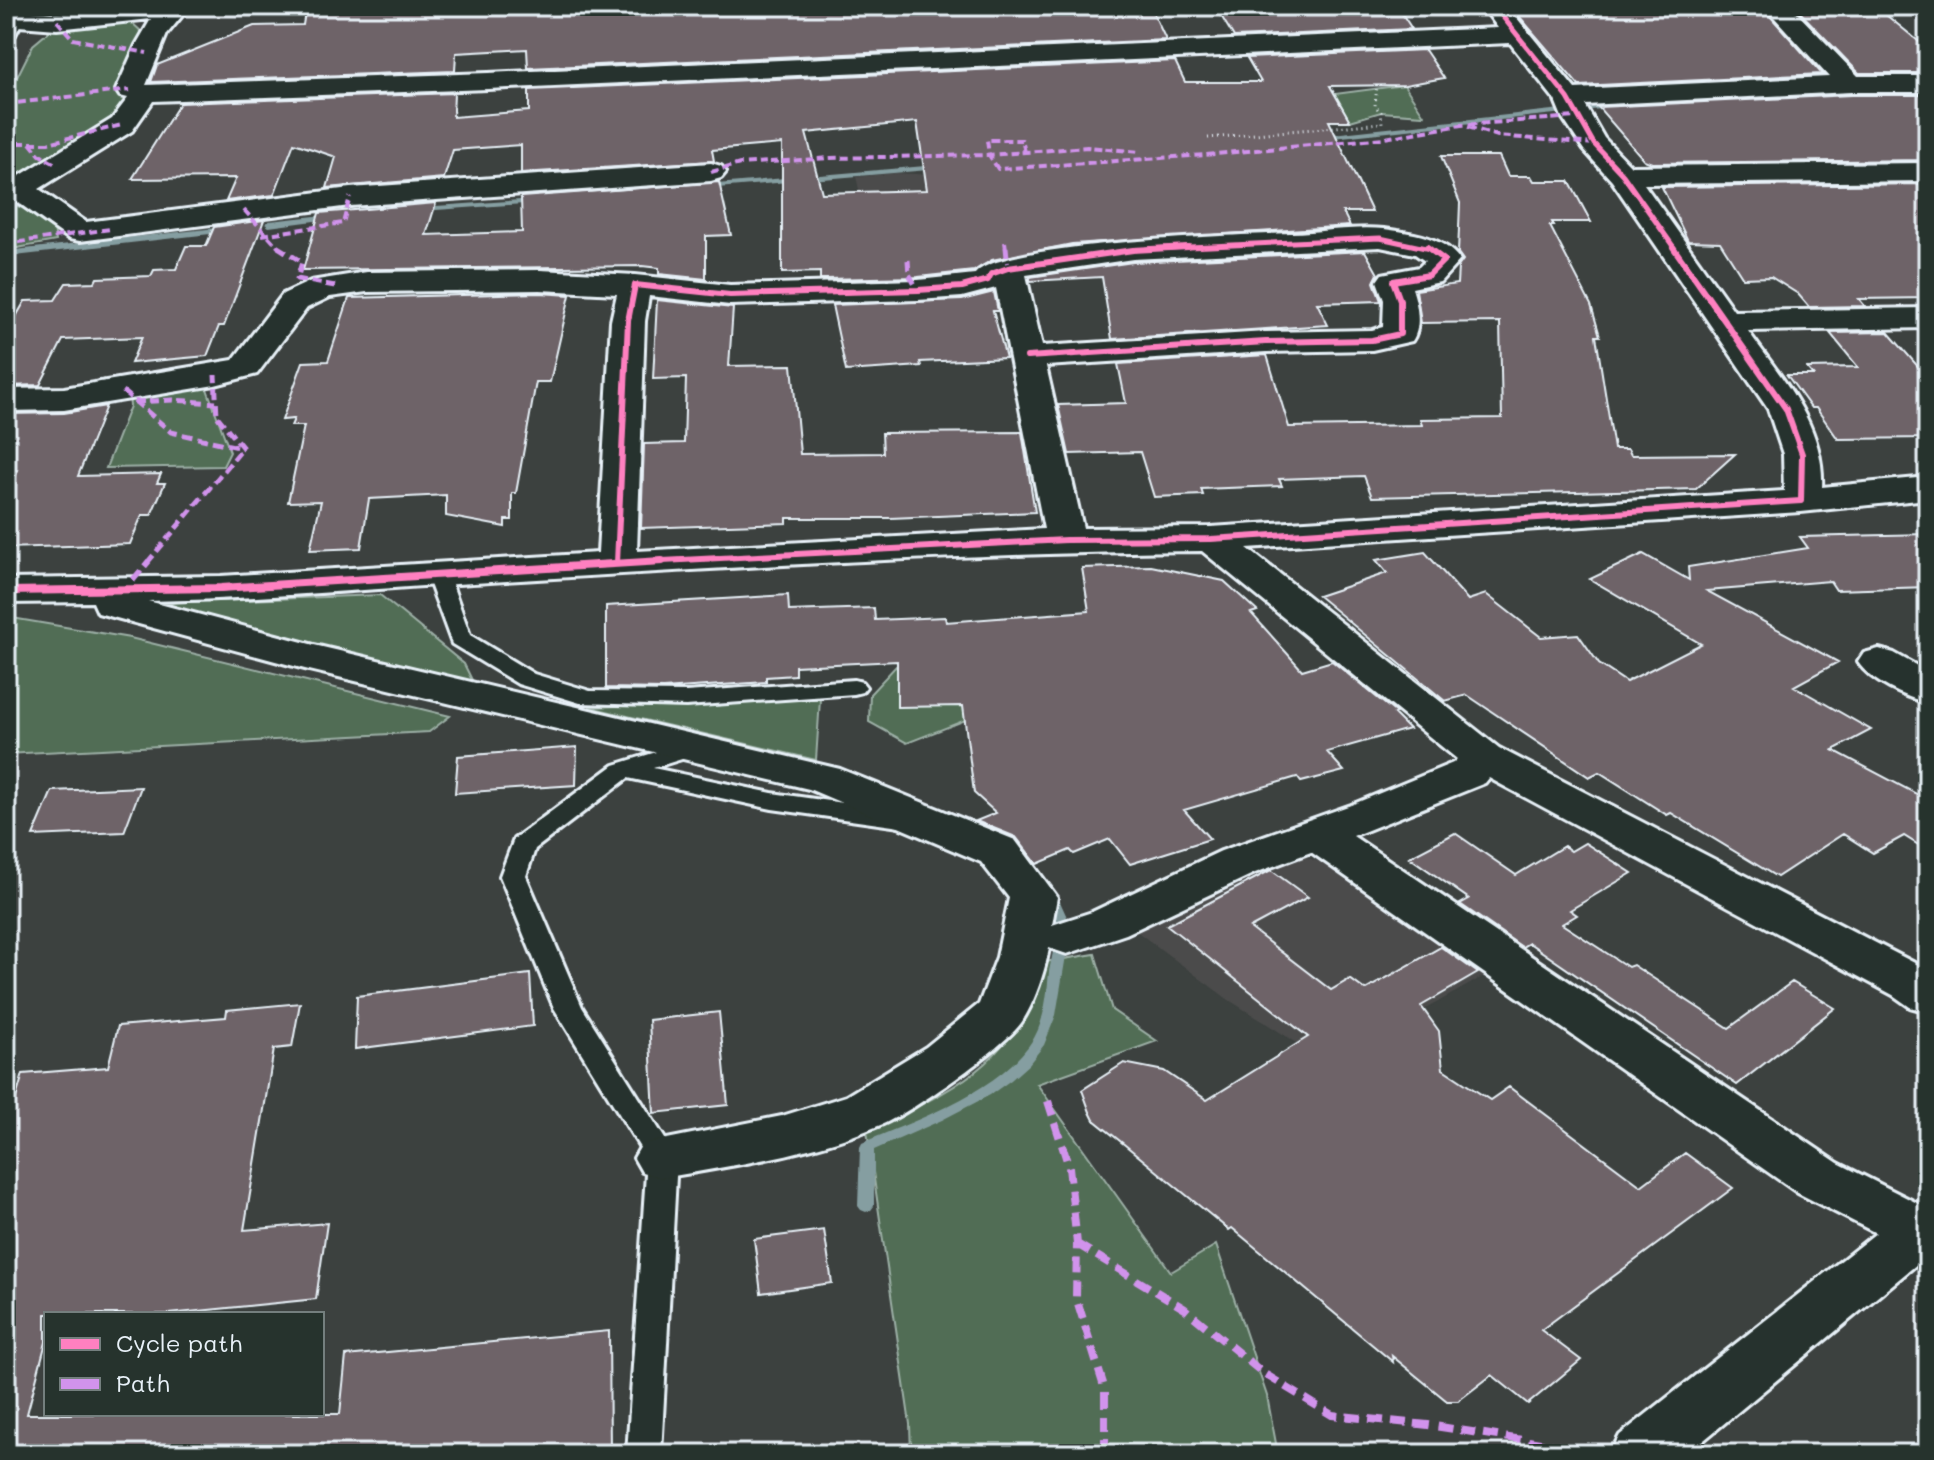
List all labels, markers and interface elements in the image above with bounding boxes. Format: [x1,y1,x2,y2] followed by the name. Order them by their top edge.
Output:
[44,1312,324,1416] legend
[116,1327,242,1358] text: Cycle path
[116,1367,170,1398] text: Path

